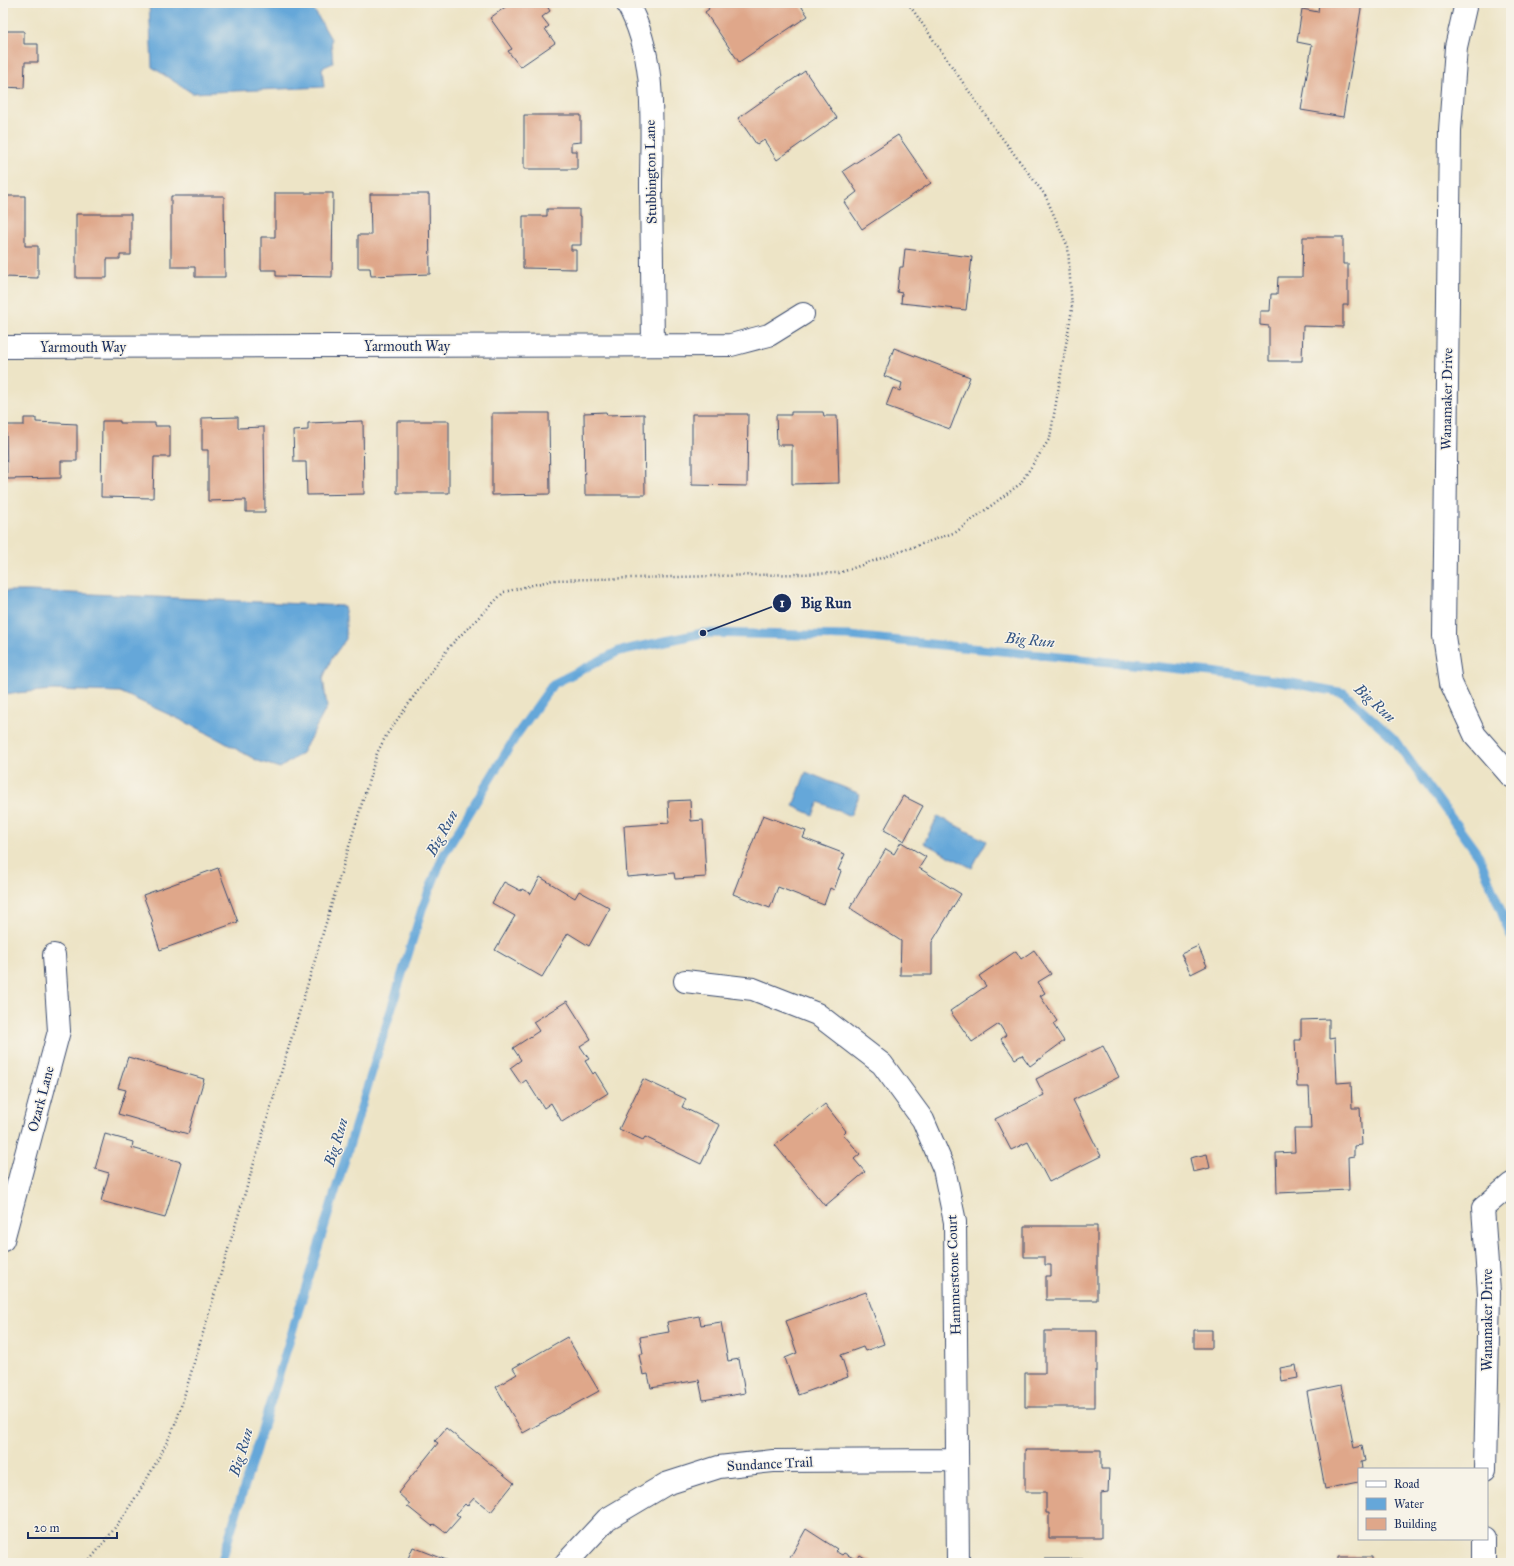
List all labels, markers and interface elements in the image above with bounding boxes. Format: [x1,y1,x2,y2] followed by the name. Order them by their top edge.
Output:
[642,120,660,224] street label: Stubbington Lane
[364,338,451,355] street label: Yarmouth Way
[40,339,127,356] street label: Yarmouth Way
[1438,347,1456,450] street label: Wanamaker Drive
[772,590,859,617] callout: Big Run
[801,594,852,613] text: Big Run
[780,596,785,610] text: 1
[1004,628,1056,652] water label: Big Run
[1350,679,1399,726] water label: Big Run
[422,807,462,860] water label: Big Run
[24,1064,58,1134] street label: Ozark Lane
[320,1116,352,1169] water label: Big Run
[943,1214,965,1336] street label: Hammerstone Court
[1479,1269,1496,1371] street label: Wanamaker Drive
[225,1426,257,1479] water label: Big Run
[726,1453,814,1475] street label: Sundance Trail
[1358,1468,1488,1540] legend
[1394,1477,1420,1491] text: Road
[1394,1497,1424,1511] text: Water
[28,1514,117,1540] scale bar
[1394,1517,1437,1532] text: Building
[34,1521,60,1535] text: 20 m

